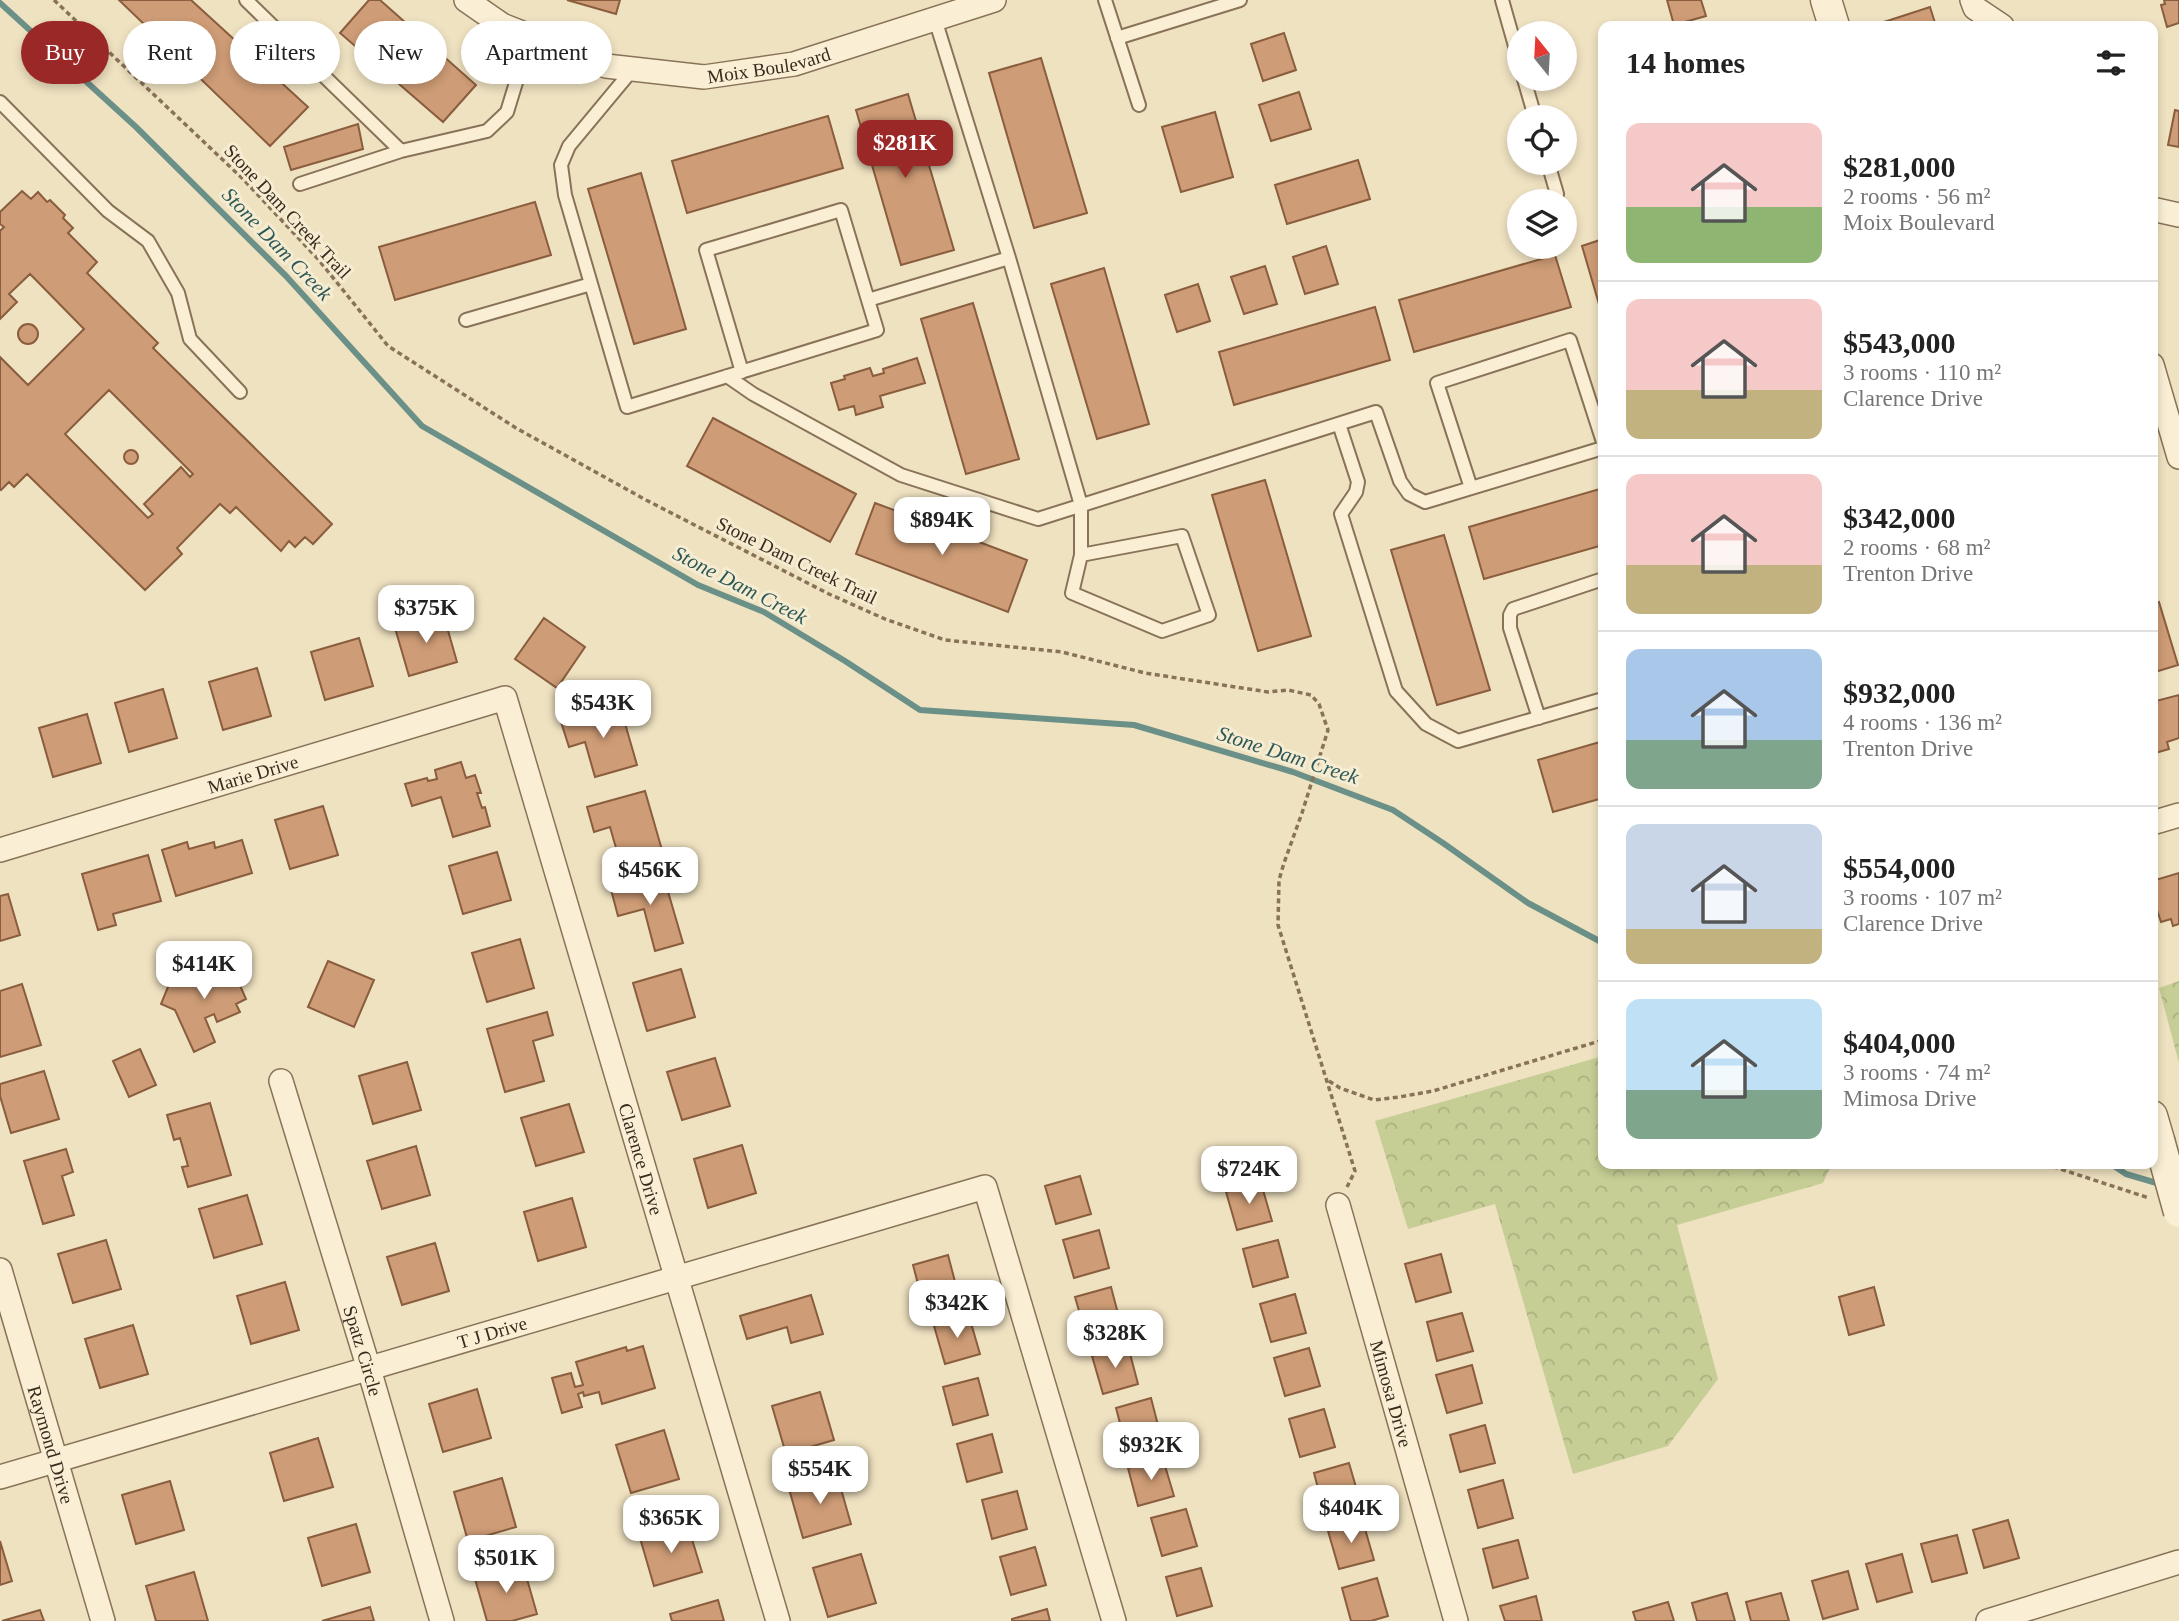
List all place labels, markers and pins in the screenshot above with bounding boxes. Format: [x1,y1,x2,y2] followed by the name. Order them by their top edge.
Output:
[856,120,954,180] pin: $281K
[893,498,991,557] pin: $894K
[377,586,475,645] pin: $375K
[554,680,652,740] pin: $543K
[601,848,699,907] pin: $456K
[155,942,253,1001] pin: $414K
[1200,1146,1298,1206] pin: $724K
[908,1280,1006,1340] pin: $342K
[1066,1310,1164,1370] pin: $328K
[1102,1422,1200,1482] pin: $932K
[771,1446,869,1506] pin: $554K
[1302,1486,1400,1545] pin: $404K
[622,1496,720,1555] pin: $365K
[457,1536,555,1595] pin: $501K

